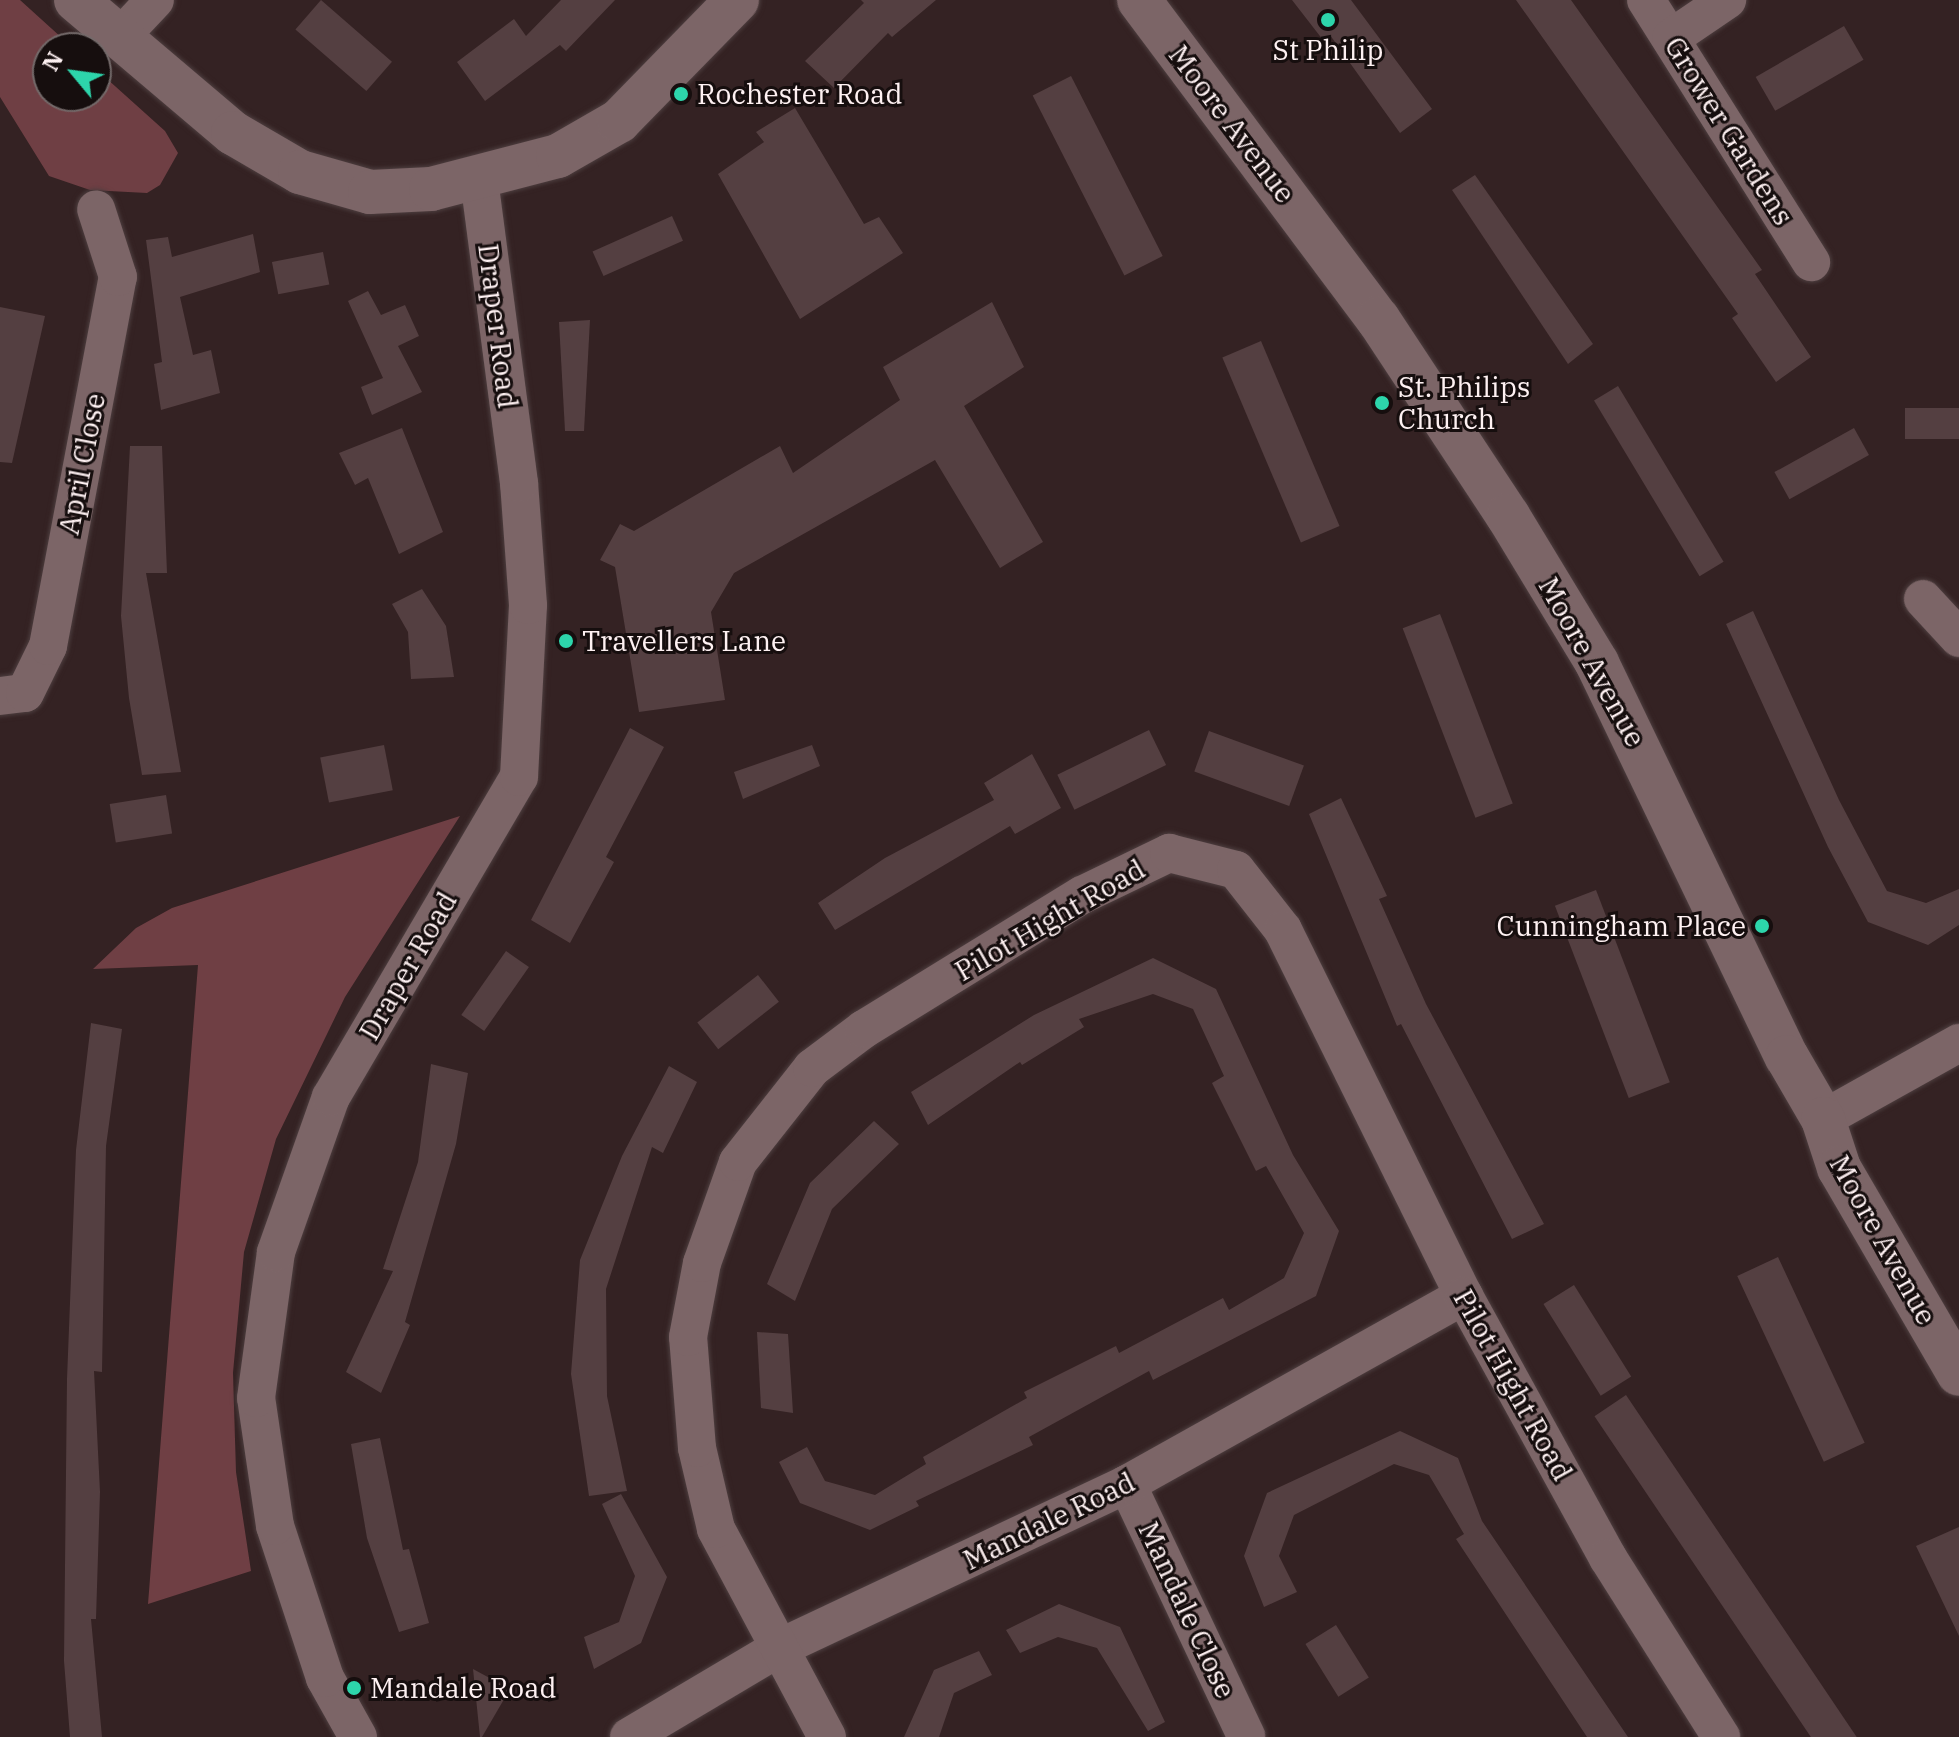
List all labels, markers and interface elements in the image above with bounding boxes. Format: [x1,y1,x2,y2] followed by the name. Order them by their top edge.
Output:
[1319,11,1337,29] marker: St Philip
[1658,31,1800,231] street label: Grower Gardens
[32,32,112,112] north arrow
[1272,33,1384,67] place label: St Philip
[1162,39,1302,209] street label: Moore Avenue
[35,46,69,76] text: N
[697,77,902,111] place label: Rochester Road
[672,85,690,103] marker: Rochester Road
[471,242,525,410] street label: Draper Road
[1398,370,1530,436] place label: St. Philips Church
[52,390,112,538] street label: April Close
[1373,394,1391,412] marker: St. Philips Church
[1532,571,1652,753] street label: Moore Avenue
[582,624,786,658] place label: Travellers Lane
[557,632,575,650] marker: Travellers Lane
[949,852,1151,988] street label: Pilot Hight Road
[352,886,464,1046] street label: Draper Road
[1496,909,1746,943] place label: Cunningham Place
[1753,917,1771,935] marker: Cunningham Place
[1823,1149,1943,1331] street label: Moore Avenue
[1447,1283,1579,1487] street label: Pilot Hight Road
[958,1465,1140,1577] street label: Mandale Road
[1131,1516,1243,1704] street label: Mandale Close
[370,1671,557,1705] place label: Mandale Road
[345,1679,363,1697] marker: Mandale Road

